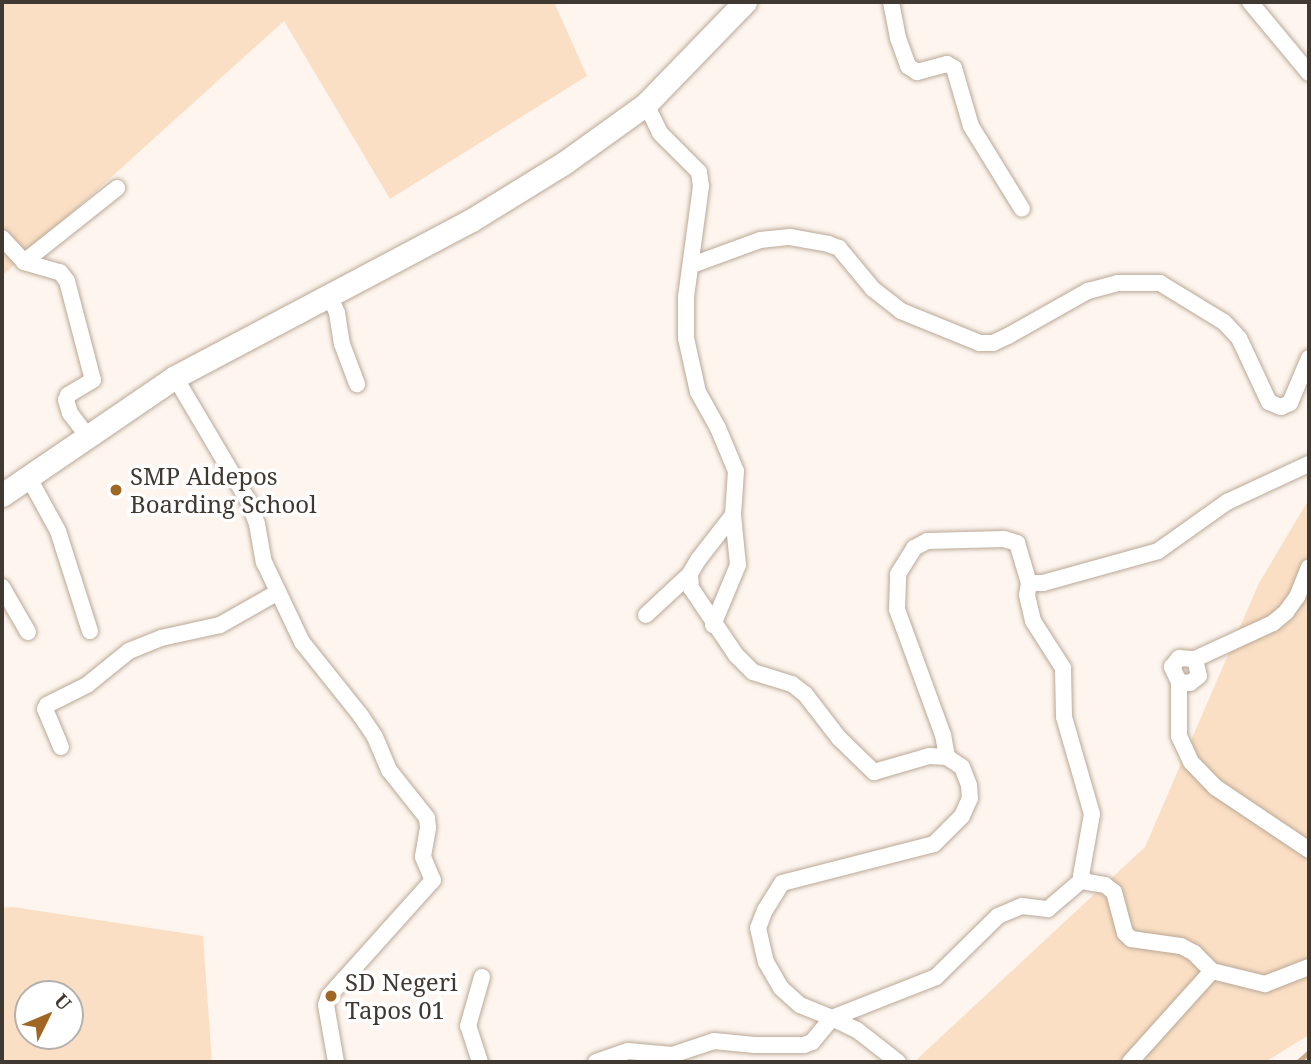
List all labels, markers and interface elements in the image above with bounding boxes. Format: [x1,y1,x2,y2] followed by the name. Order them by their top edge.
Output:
[130,462,317,518] place label: SMP Aldepos Boarding School
[108,482,124,498] marker: SMP Aldepos Boarding School
[345,968,458,1024] place label: SD Negeri Tapos 01
[14,980,84,1050] north arrow
[49,988,77,1016] text: U
[323,988,339,1004] marker: SD Negeri Tapos 01

